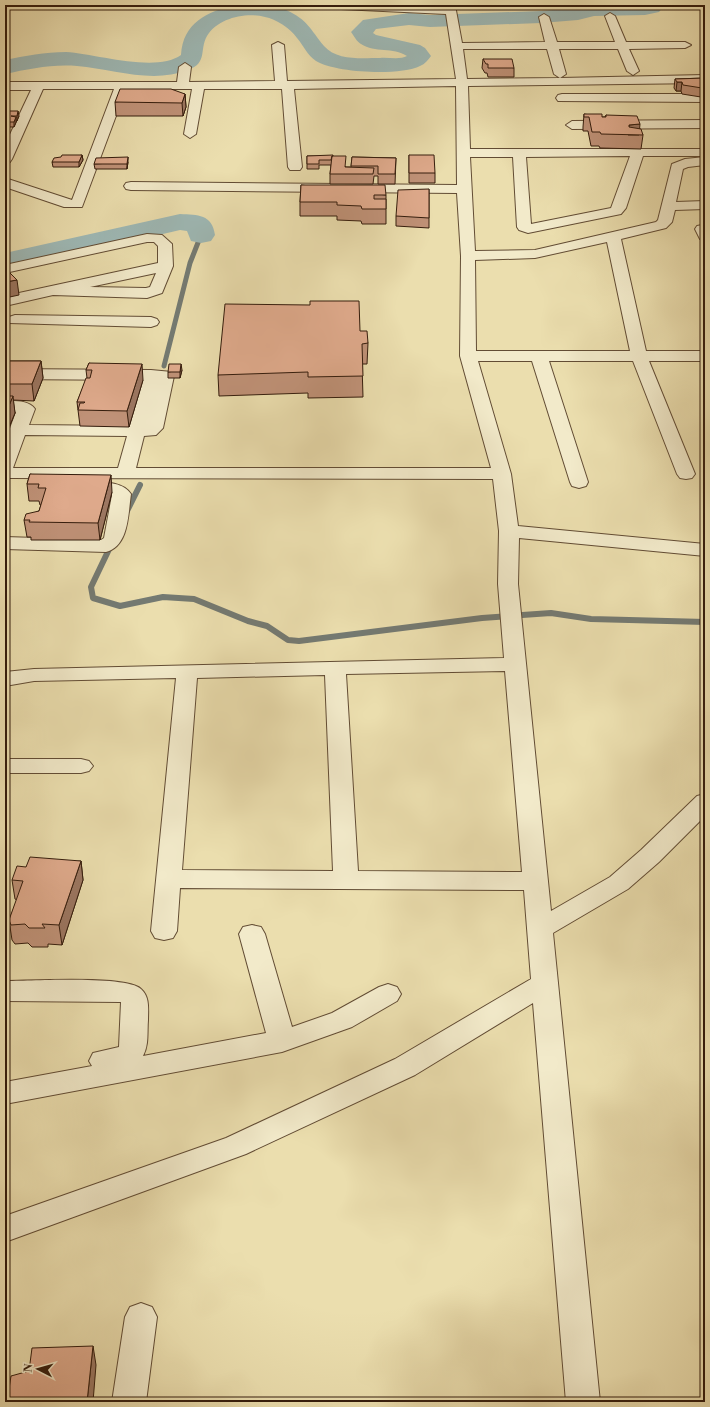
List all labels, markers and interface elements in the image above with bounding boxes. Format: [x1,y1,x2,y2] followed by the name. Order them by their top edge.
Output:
[18,1349,58,1389] north arrow
[22,1363,36,1373] text: N

